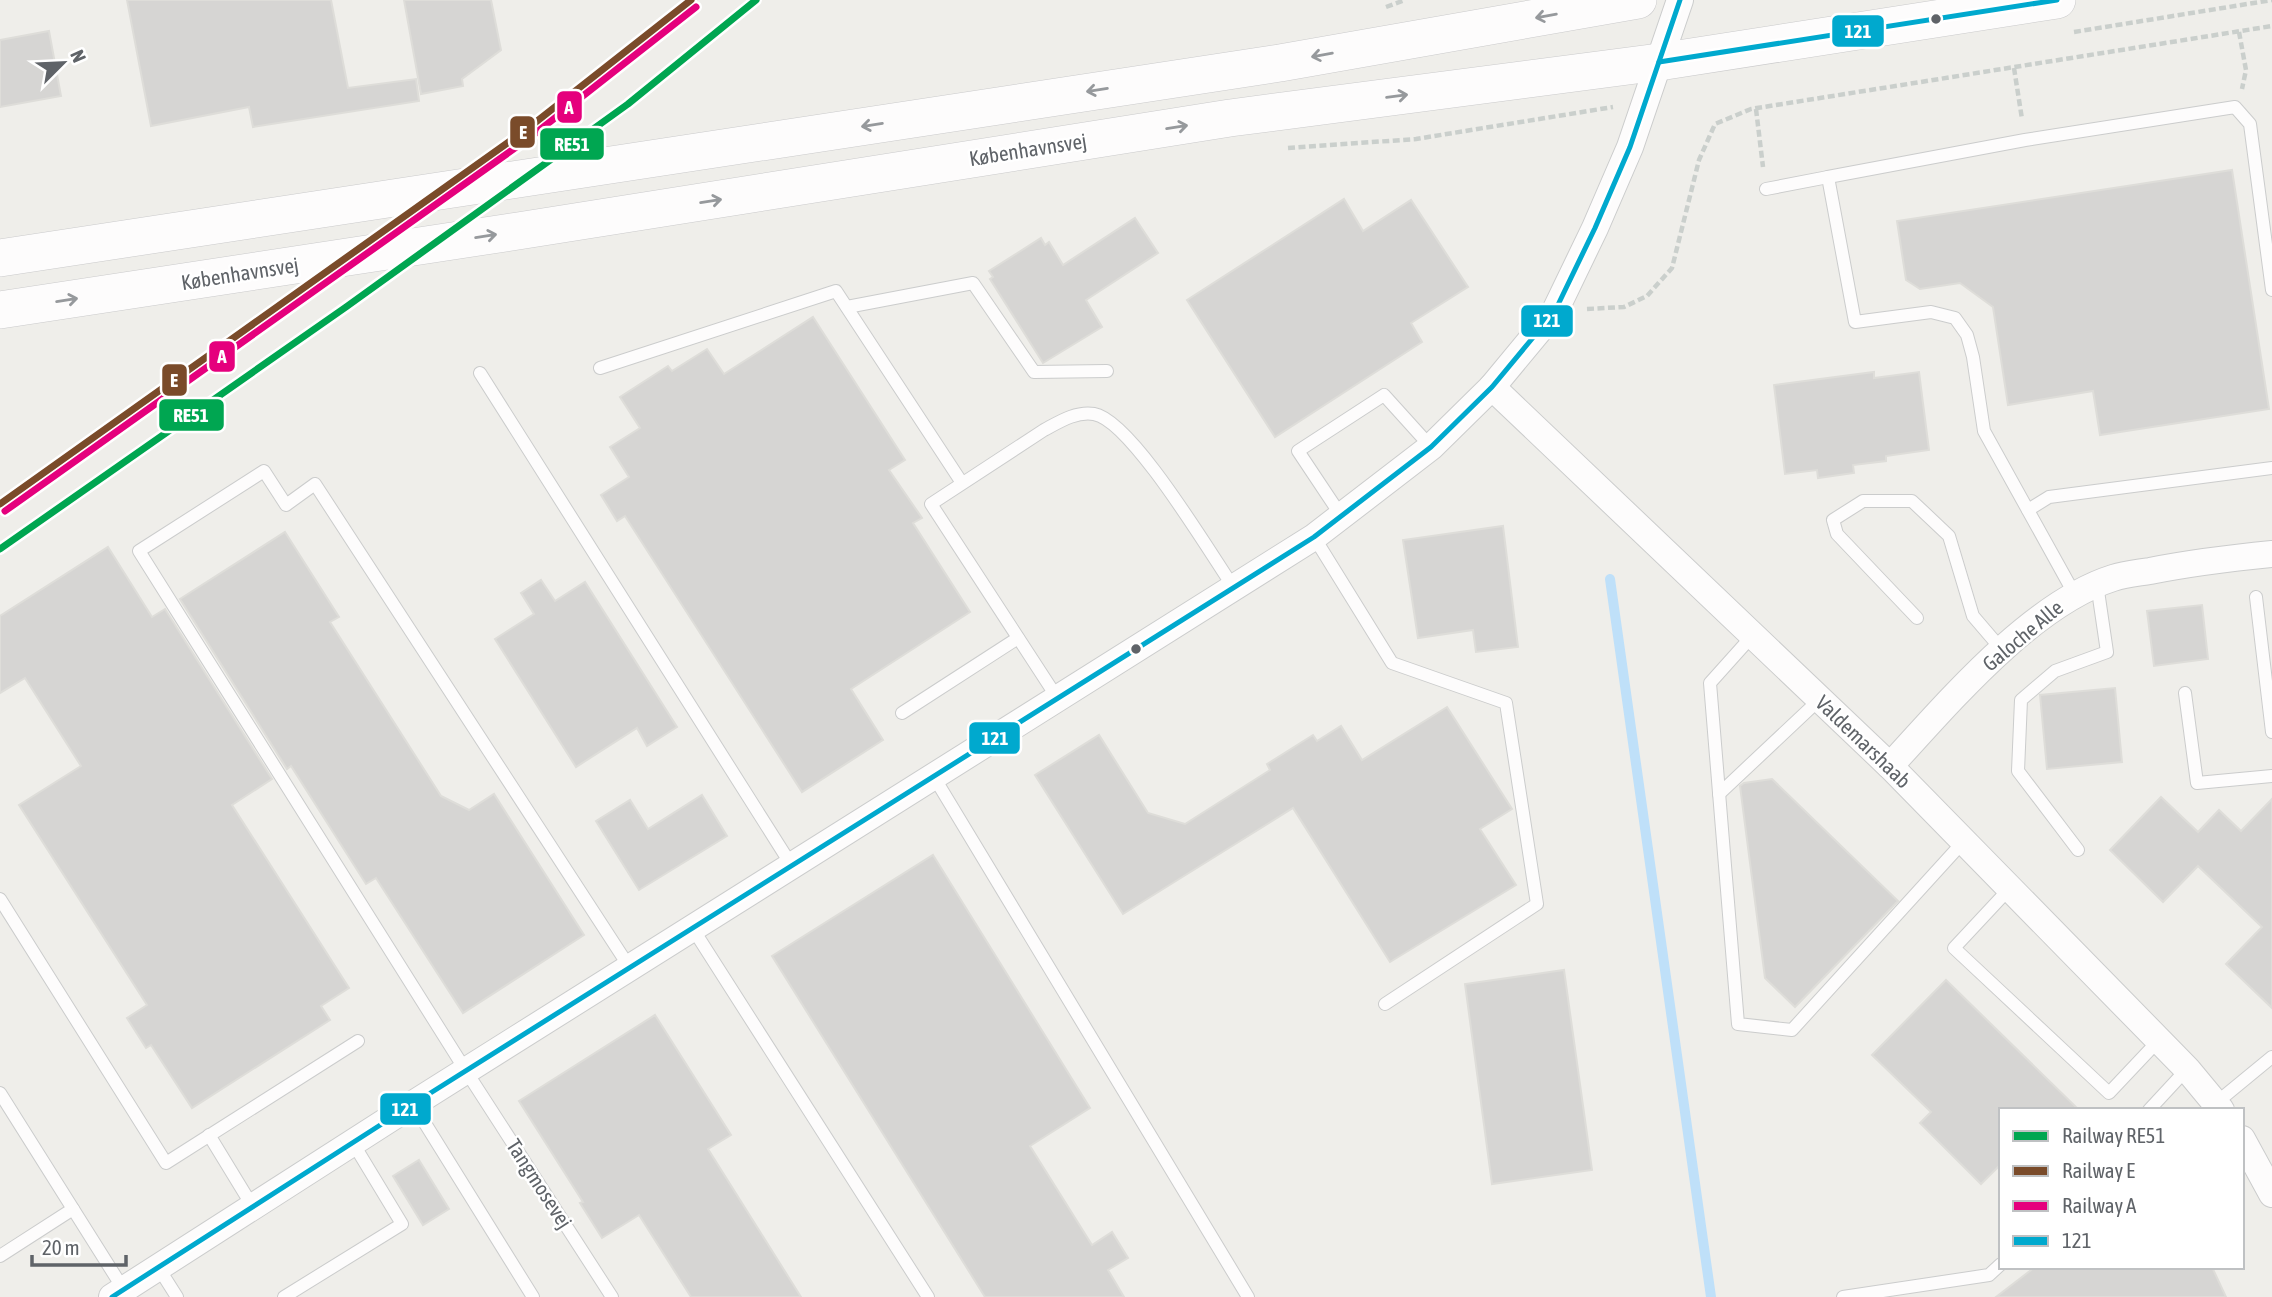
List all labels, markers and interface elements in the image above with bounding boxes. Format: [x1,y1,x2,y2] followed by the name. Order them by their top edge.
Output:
[1535,10,1558,23] one-way arrow
[1929,12,1943,26] unlabelled marker
[1831,14,1885,48] line badge: 121
[1845,20,1871,42] text: 121
[28,28,98,98] north arrow
[66,46,91,66] text: N
[1311,49,1334,62] one-way arrow
[1086,84,1109,97] one-way arrow
[556,90,583,124] line badge: A
[1385,90,1408,103] one-way arrow
[563,96,574,118] text: A
[509,115,536,149] line badge: E
[862,119,884,132] one-way arrow
[1166,120,1188,133] one-way arrow
[519,121,527,143] text: E
[539,127,605,161] line badge: RE51
[967,128,1088,170] street label: Københavnsvej
[554,133,590,155] text: RE51
[699,194,722,207] one-way arrow
[474,229,497,242] one-way arrow
[179,252,300,294] street label: Københavnsvej
[56,293,78,306] one-way arrow
[1520,304,1574,338] line badge: 121
[1534,309,1560,331] text: 121
[208,340,236,373] line badge: A
[216,345,227,367] text: A
[161,363,188,397] line badge: E
[170,369,178,391] text: E
[158,398,225,432] line badge: RE51
[173,404,209,426] text: RE51
[1977,595,2067,676] street label: Galoche Alle
[1129,642,1143,656] unlabelled marker
[1811,690,1916,792] street label: Valdemarshaab
[968,721,1021,755] line badge: 121
[982,727,1008,749] text: 121
[379,1092,432,1126] line badge: 121
[392,1098,418,1120] text: 121
[1999,1108,2244,1269] legend
[2062,1123,2165,1147] text: Railway RE51
[502,1134,577,1232] street label: Tangmosevej
[2062,1158,2135,1182] text: Railway E
[2062,1193,2137,1217] text: Railway A
[32,1224,126,1268] scale bar
[2062,1228,2092,1252] text: 121
[42,1235,80,1259] text: 20 m

